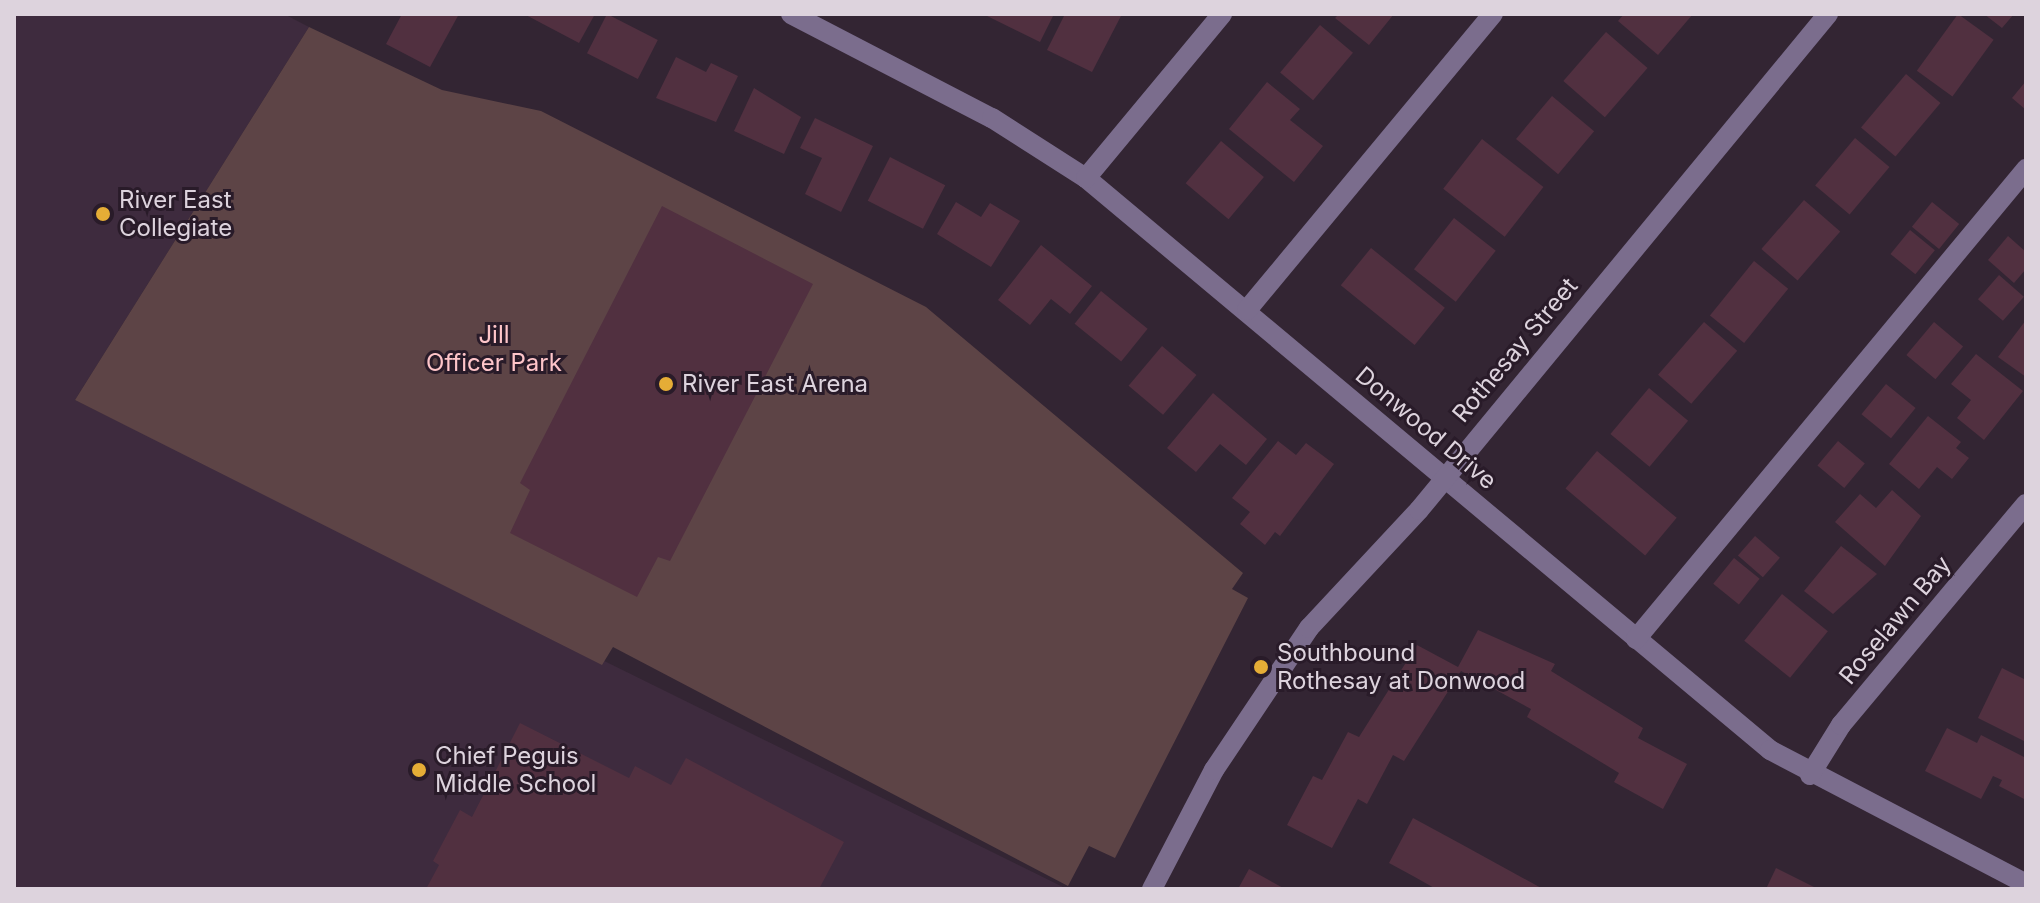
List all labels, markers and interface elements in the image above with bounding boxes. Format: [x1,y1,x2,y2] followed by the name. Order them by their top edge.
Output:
[119,186,232,242] place label: River East Collegiate
[94,205,112,223] marker: River East Collegiate
[1446,272,1584,428] street label: Rothesay Street
[426,321,562,377] park label: Jill Officer Park
[1350,361,1502,495] street label: Donwood Drive
[682,370,868,398] place label: River East Arena
[657,375,675,393] marker: River East Arena
[1833,550,1957,690] street label: Roselawn Bay
[1277,639,1525,695] place label: Southbound Rothesay at Donwood
[1252,658,1270,676] marker: Southbound Rothesay at Donwood
[435,742,596,798] place label: Chief Peguis Middle School
[410,761,428,779] marker: Chief Peguis Middle School

